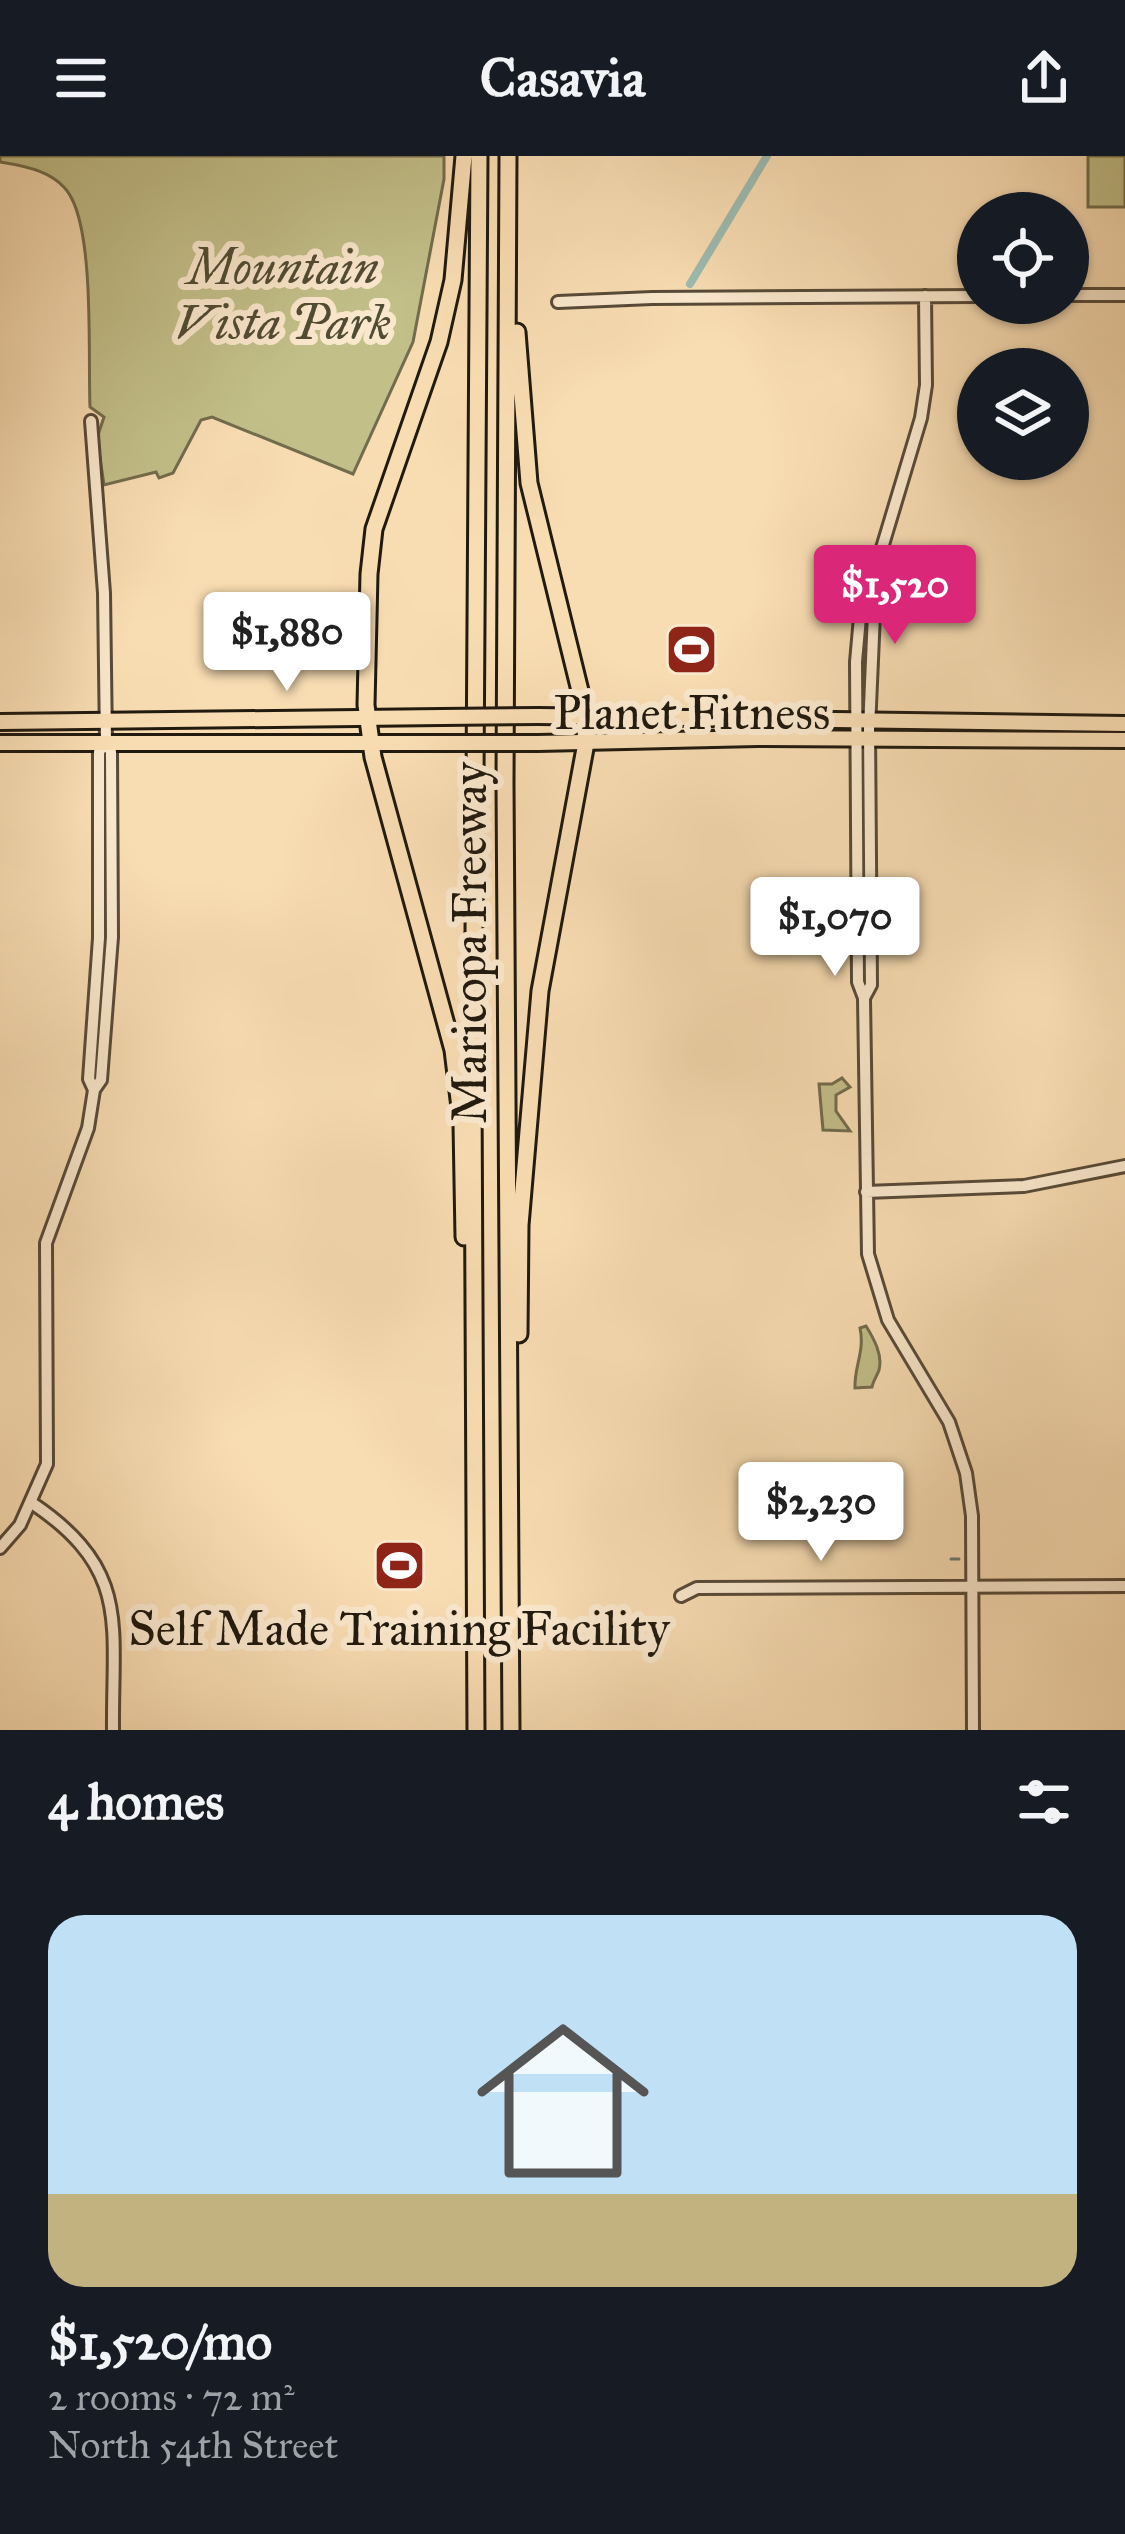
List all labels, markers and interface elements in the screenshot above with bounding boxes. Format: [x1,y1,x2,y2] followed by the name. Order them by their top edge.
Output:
[48,45,114,111] icon: menu
[480,45,645,111] text: Casavia
[1011,45,1077,111] icon: share
[957,192,1089,480] map controls
[957,192,1089,324] button: locate
[175,238,391,352] park label: Mountain Vista Park
[957,348,1089,480] button: layers
[797,545,993,647] pin: $1,520
[841,560,949,608] text: $1,520
[189,592,385,694] pin: $1,880
[230,607,344,655] text: $1,880
[664,621,720,677] sports icon: Planet Fitness
[554,683,830,742] place label: Planet Fitness
[440,761,499,1124] street label: Maricopa Freeway
[737,877,933,979] pin: $1,070
[777,892,893,940] text: $1,070
[723,1462,919,1564] pin: $2,230
[765,1477,877,1525] text: $2,230
[371,1537,427,1593] sports icon: Self Made Training Facility
[128,1599,671,1658] place label: Self Made Training Facility
[1011,1769,1077,1835] icon: filters
[48,1771,224,1833] text: 4 homes
[455,1993,671,2209] icon: home
[48,2311,272,2373] text: $1,520/mo
[48,2373,295,2421] text: 2 rooms · 72 m²
[48,2421,338,2469] text: North 54th Street

